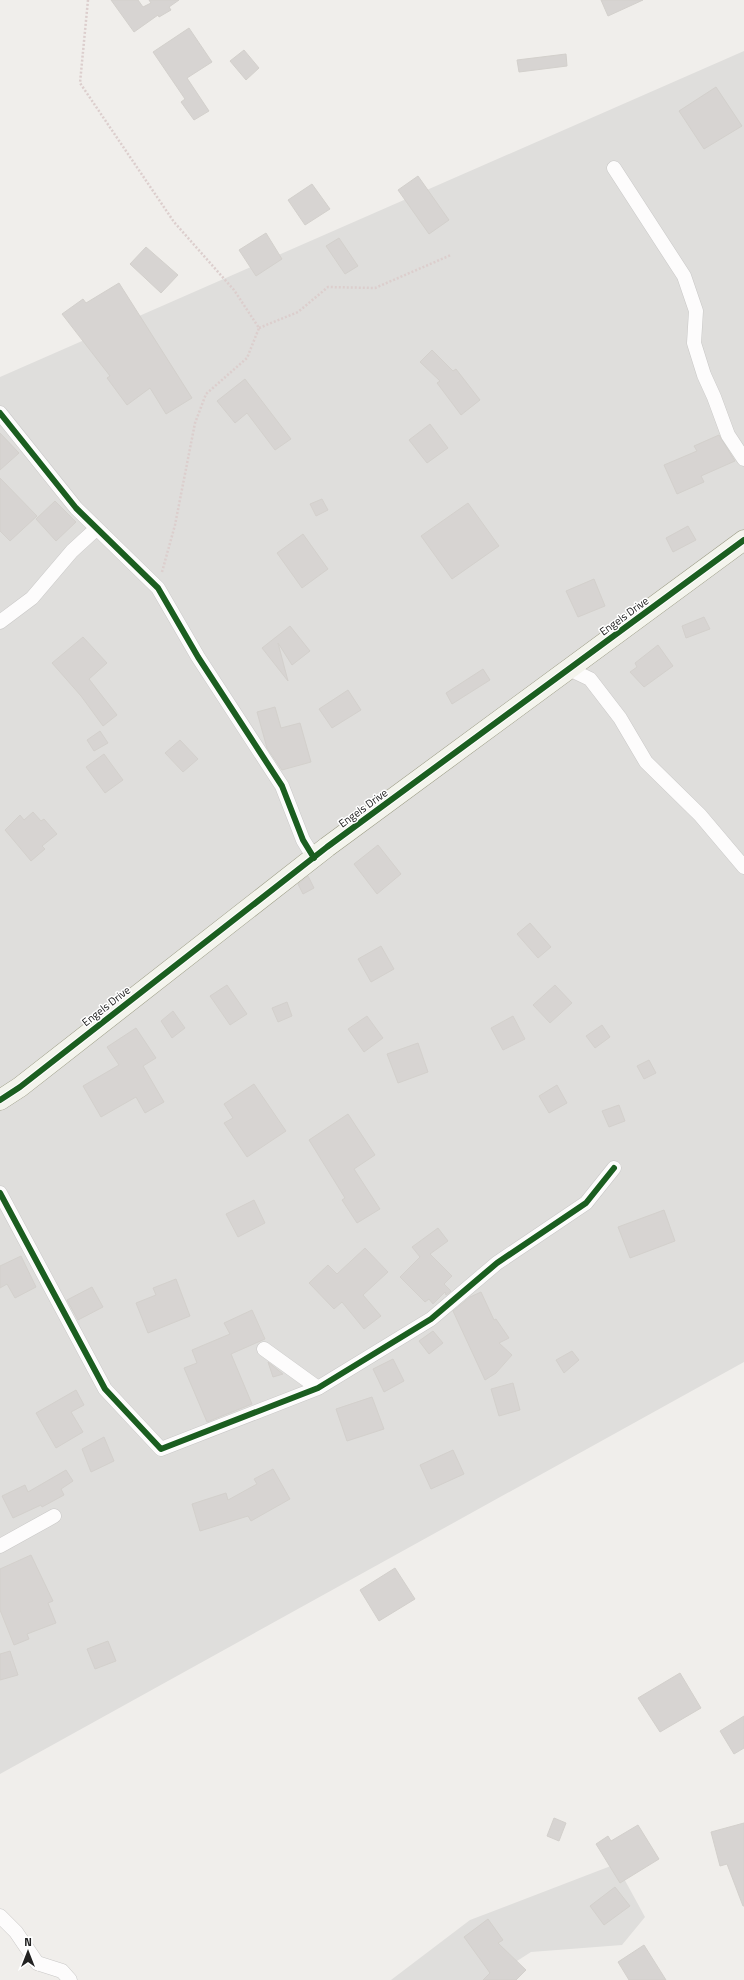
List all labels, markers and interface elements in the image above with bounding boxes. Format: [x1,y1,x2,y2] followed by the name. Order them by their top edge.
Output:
[596,592,652,639] street label: Engels Drive
[335,784,391,831] street label: Engels Drive
[78,982,134,1030] street label: Engels Drive
[8,1932,48,1972] north arrow
[24,1934,32,1950] text: N

